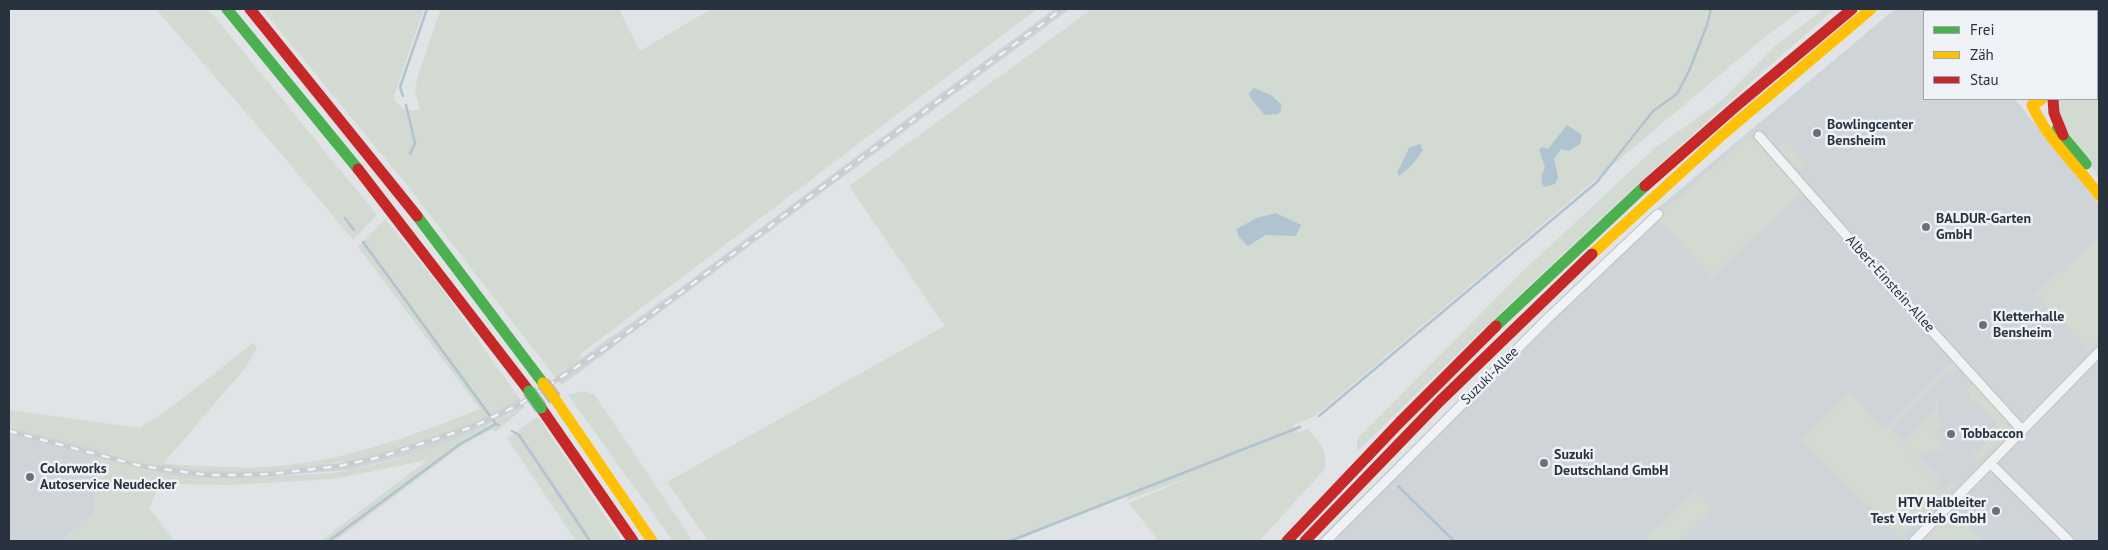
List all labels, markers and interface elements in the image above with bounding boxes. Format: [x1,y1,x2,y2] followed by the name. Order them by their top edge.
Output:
[1923,10,2098,100] legend
[1970,20,1995,39] text: Frei
[1970,45,1994,64] text: Zäh
[1970,70,1999,89] text: Stau
[1827,117,1913,150] place label: Bowlingcenter Bensheim
[1811,127,1823,139] marker: Bowlingcenter Bensheim
[1936,211,2031,243] place label: BALDUR-Garten GmbH
[1920,221,1932,233] marker: BALDUR-Garten GmbH
[1842,232,1938,336] street label: Albert-Einstein-Allee
[1993,309,2064,342] place label: Kletterhalle Bensheim
[1977,319,1989,331] marker: Kletterhalle Bensheim
[1458,344,1522,408] street label: Suzuki-Allee
[1961,426,2023,442] place label: Tobbaccon
[1945,428,1957,440] marker: Tobbaccon
[1554,447,1668,480] place label: Suzuki Deutschland GmbH
[1538,457,1550,469] marker: Suzuki Deutschland GmbH
[40,461,176,494] place label: Colorworks Autoservice Neudecker
[24,471,36,483] marker: Colorworks Autoservice Neudecker
[1870,495,1986,528] place label: HTV Halbleiter Test Vertrieb GmbH
[1990,505,2002,517] marker: HTV Halbleiter Test Vertrieb GmbH

